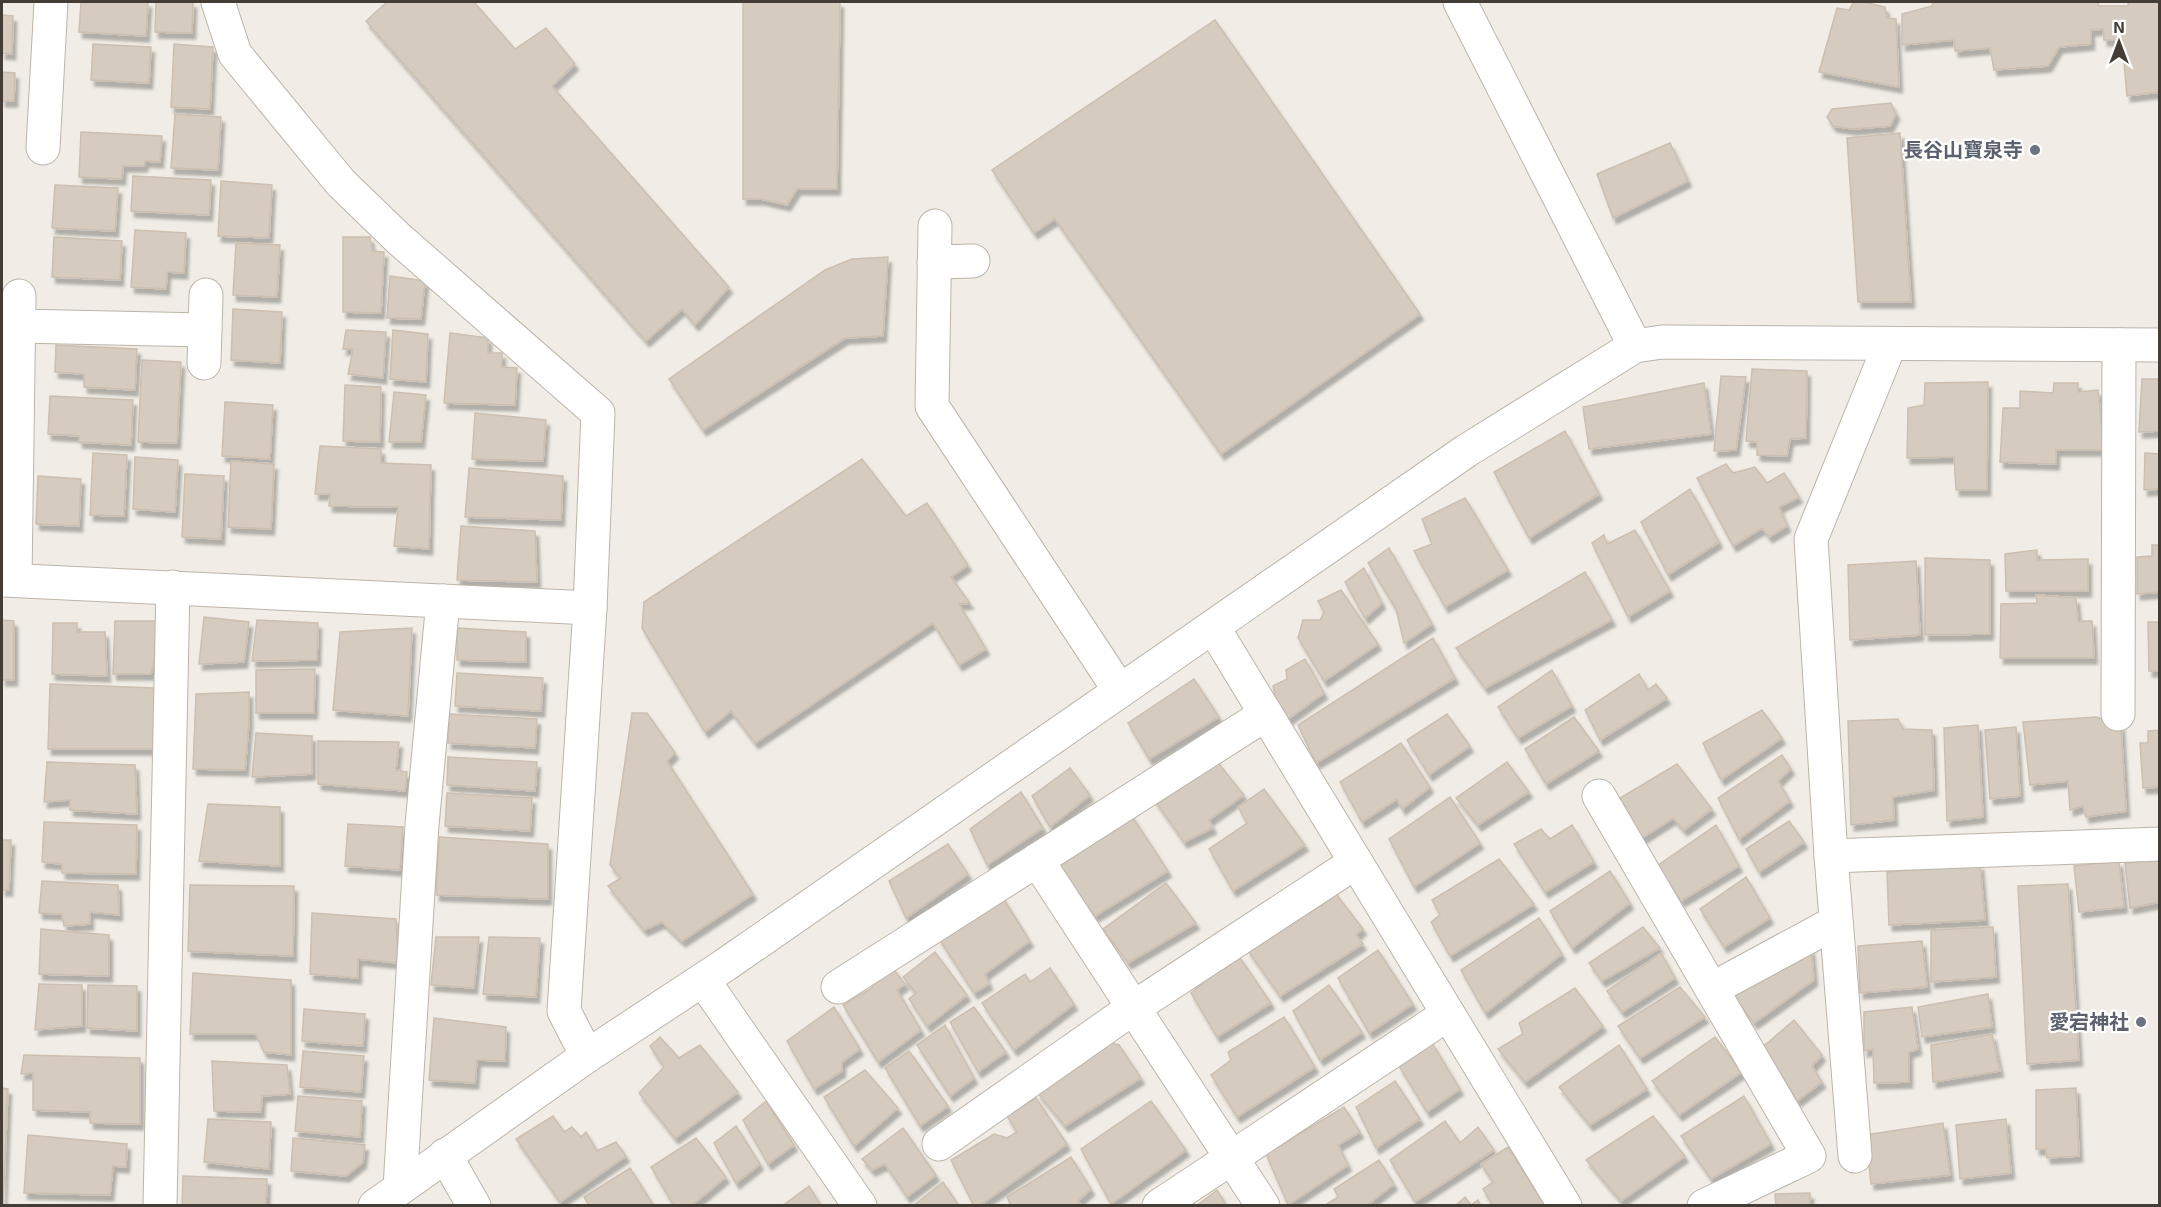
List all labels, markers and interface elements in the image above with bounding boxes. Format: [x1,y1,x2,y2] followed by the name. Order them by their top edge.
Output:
[2089,12,2149,72] north arrow
[2113,17,2125,36] text: N
[1903,137,2023,161] place label: 長谷山寶泉寺
[2028,143,2042,157] marker: 長谷山寶泉寺
[2049,1009,2129,1033] place label: 愛宕神社
[2134,1015,2148,1029] marker: 愛宕神社

